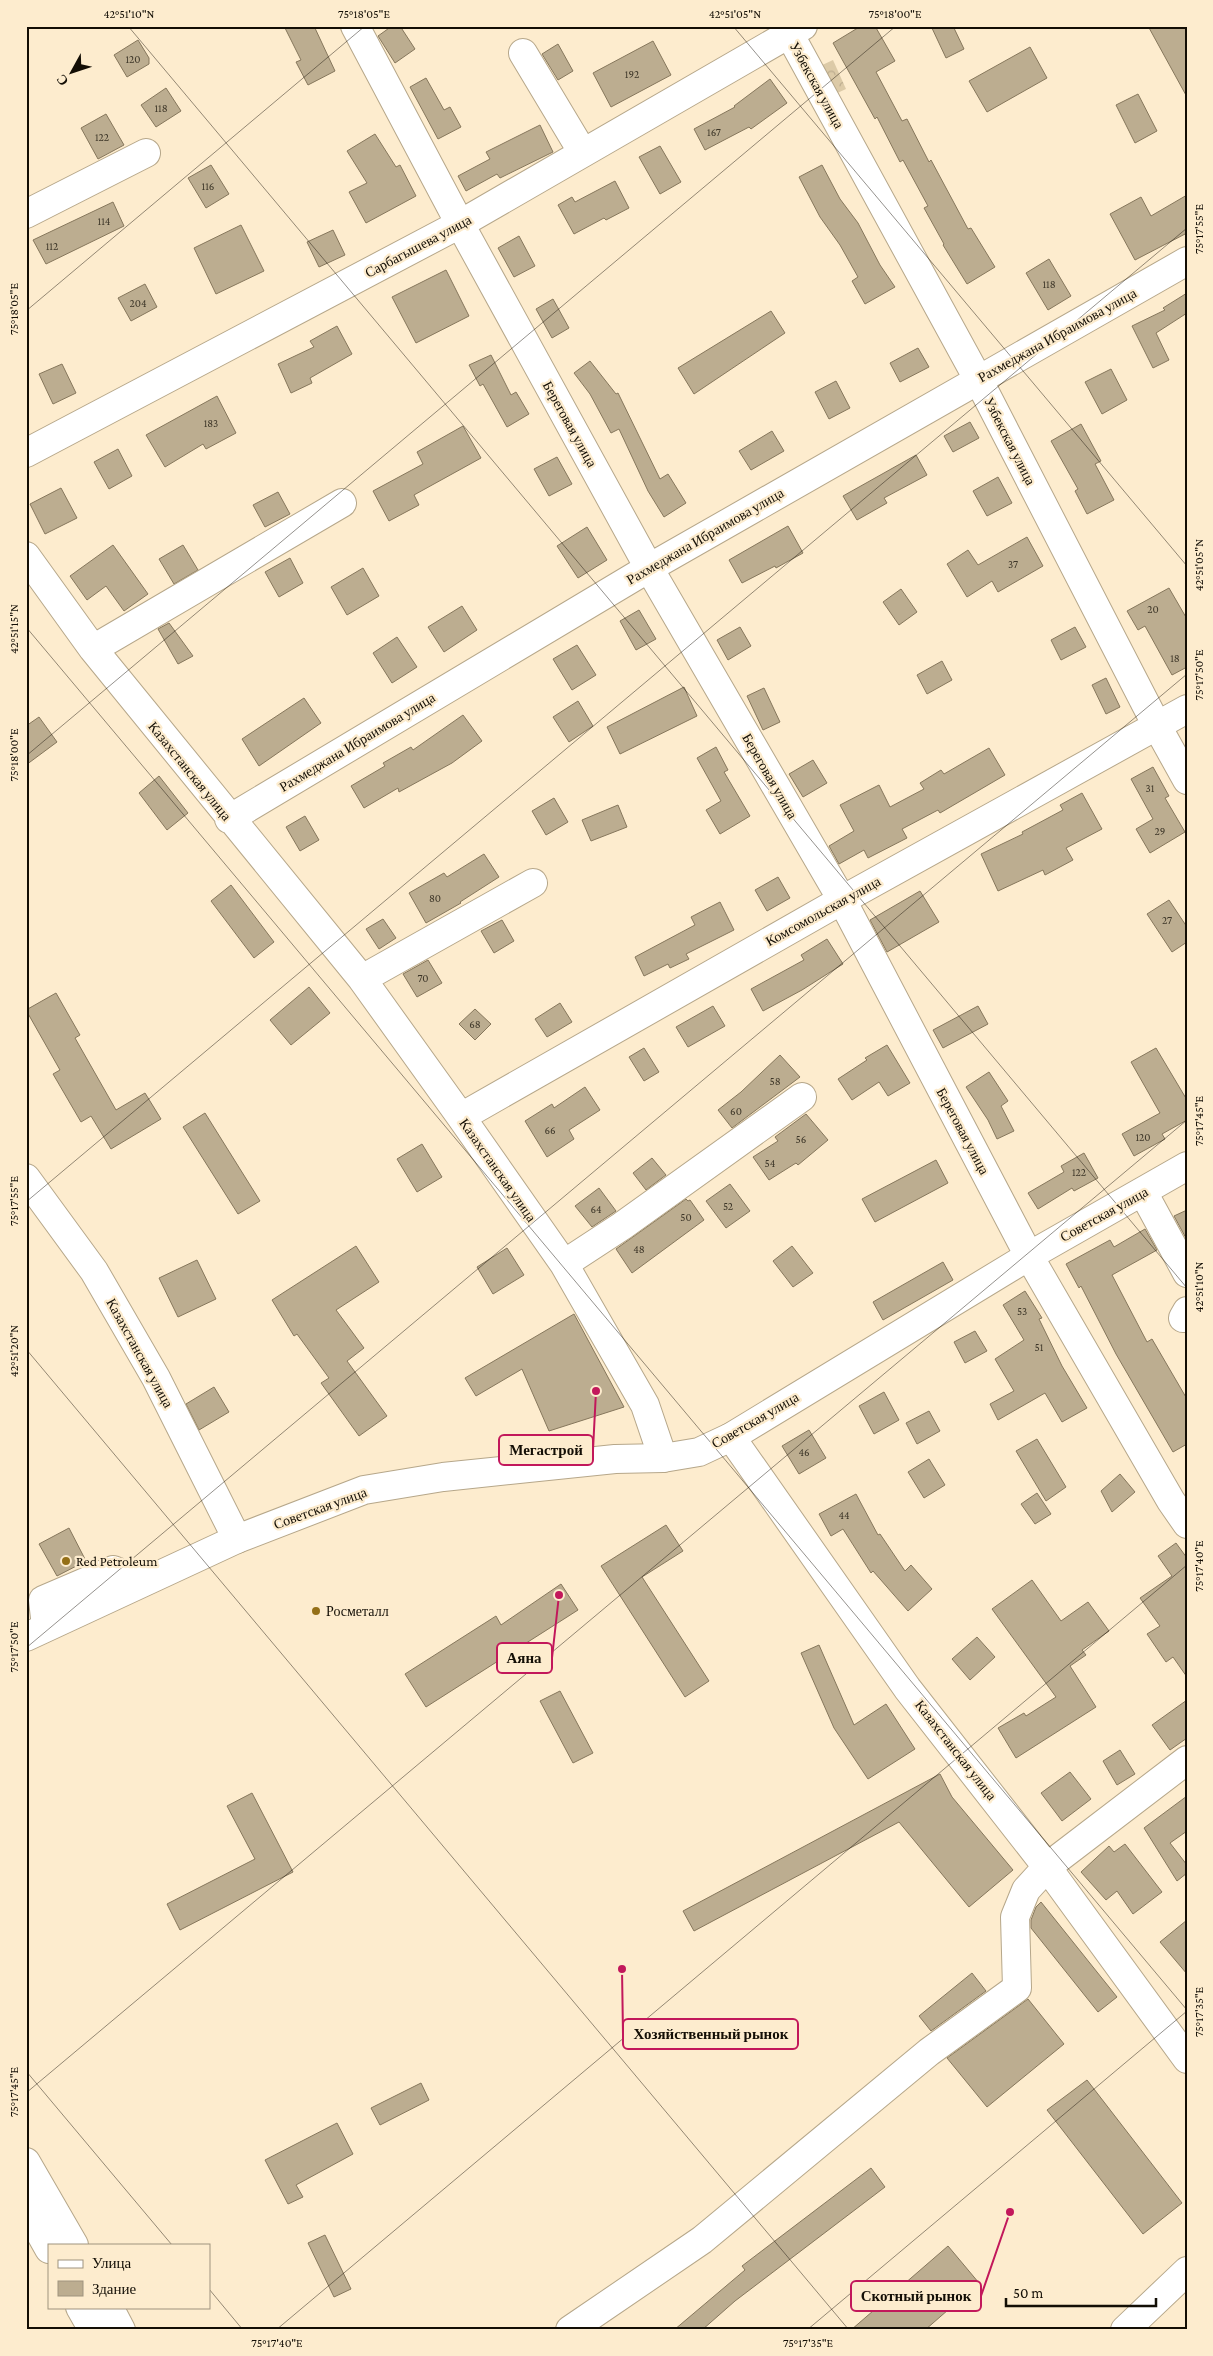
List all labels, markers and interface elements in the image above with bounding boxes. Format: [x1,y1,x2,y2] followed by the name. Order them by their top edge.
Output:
[104,7,155,21] text: 42°51'10"N
[338,7,390,21] text: 75°18'05"E
[709,7,761,21] text: 42°51'05"N
[869,7,922,21] text: 75°18'00"E
[787,39,848,132] street label: Узбекская улица
[48,48,98,98] north arrow
[125,53,141,65] house number: 120
[625,68,639,80] house number: 192
[53,71,71,89] text: С
[154,102,168,114] house number: 118
[707,126,721,138] house number: 167
[95,131,109,143] house number: 122
[202,180,214,192] house number: 116
[1192,204,1206,254] text: 75°17'55"E
[362,211,474,281] street label: Сарбагышева улица
[98,215,111,227] house number: 114
[46,240,58,252] house number: 112
[1042,278,1056,290] house number: 118
[7,283,21,335] text: 75°18'05"E
[975,284,1140,385] street label: Рахмеджана Ибраимова улица
[129,297,147,309] house number: 204
[540,378,601,471] street label: Береговая улица
[981,394,1039,488] street label: Узбекская улица
[204,417,218,429] house number: 183
[624,484,787,588] street label: Рахмеджана Ибраимова улица
[1192,539,1206,591] text: 42°51'05"N
[1008,558,1018,570] house number: 37
[1147,603,1159,615] house number: 20
[7,604,21,654] text: 42°51'15"N
[1192,649,1206,701] text: 75°17'50"E
[1170,652,1180,664] house number: 18
[276,689,438,795] street label: Рахмеджана Ибраимова улица
[145,718,235,824] street label: Казахстанская улица
[7,728,21,781] text: 75°18'00"E
[739,730,801,822] street label: Береговая улица
[1146,782,1155,794] house number: 31
[1155,825,1165,837] house number: 29
[763,872,884,949] street label: Комсомольская улица
[429,892,441,904] house number: 80
[1162,914,1172,926] house number: 27
[417,972,429,984] house number: 70
[469,1018,481,1030] house number: 68
[769,1075,781,1087] house number: 58
[933,1085,993,1178] street label: Береговая улица
[1192,1095,1206,1146] text: 75°17'45"E
[730,1105,742,1117] house number: 60
[456,1115,540,1225] street label: Казахстанская улица
[544,1124,556,1136] house number: 66
[1135,1131,1151,1143] house number: 120
[796,1133,806,1145] house number: 56
[765,1157,776,1169] house number: 54
[1072,1166,1086,1178] house number: 122
[7,1176,21,1226] text: 75°17'55"E
[1057,1183,1151,1245] street label: Советская улица
[723,1200,733,1212] house number: 52
[590,1203,602,1215] house number: 64
[680,1211,692,1223] house number: 50
[633,1243,645,1255] house number: 48
[1192,1261,1206,1312] text: 42°51'10"N
[103,1296,177,1411] street label: Казахстанская улица
[1017,1305,1027,1317] house number: 53
[7,1325,21,1377] text: 42°51'20"N
[1035,1341,1044,1353] house number: 51
[709,1388,802,1451] street label: Советская улица
[499,1435,593,1465] callout: Мегастрой
[509,1442,583,1458] text: Мегастрой
[798,1446,810,1458] house number: 46
[271,1483,370,1532] street label: Советская улица
[838,1509,850,1521] house number: 44
[1192,1540,1206,1592] text: 75°17'40"E
[76,1553,157,1569] place label: Red Petroleum
[60,1555,72,1567] marker: Red Petroleum
[326,1603,389,1619] place label: Росметалл
[310,1605,322,1617] marker: Росметалл
[7,1621,21,1673] text: 75°17'50"E
[497,1643,552,1673] callout: Аяна
[506,1650,542,1666] text: Аяна
[912,1697,1001,1804] street label: Казахстанская улица
[1192,1986,1206,2037] text: 75°17'35"E
[623,2019,798,2049] callout: Хозяйственный рынок
[634,2026,789,2042] text: Хозяйственный рынок
[7,2066,21,2117] text: 75°17'45"E
[48,2244,210,2308] legend
[92,2255,131,2271] text: Улица
[1006,2276,1156,2308] scale bar
[92,2281,136,2297] text: Здание
[851,2281,981,2311] callout: Скотный рынок
[1013,2285,1043,2301] text: 50 m
[861,2288,972,2304] text: Скотный рынок
[251,2336,303,2350] text: 75°17'40"E
[783,2336,834,2350] text: 75°17'35"E

